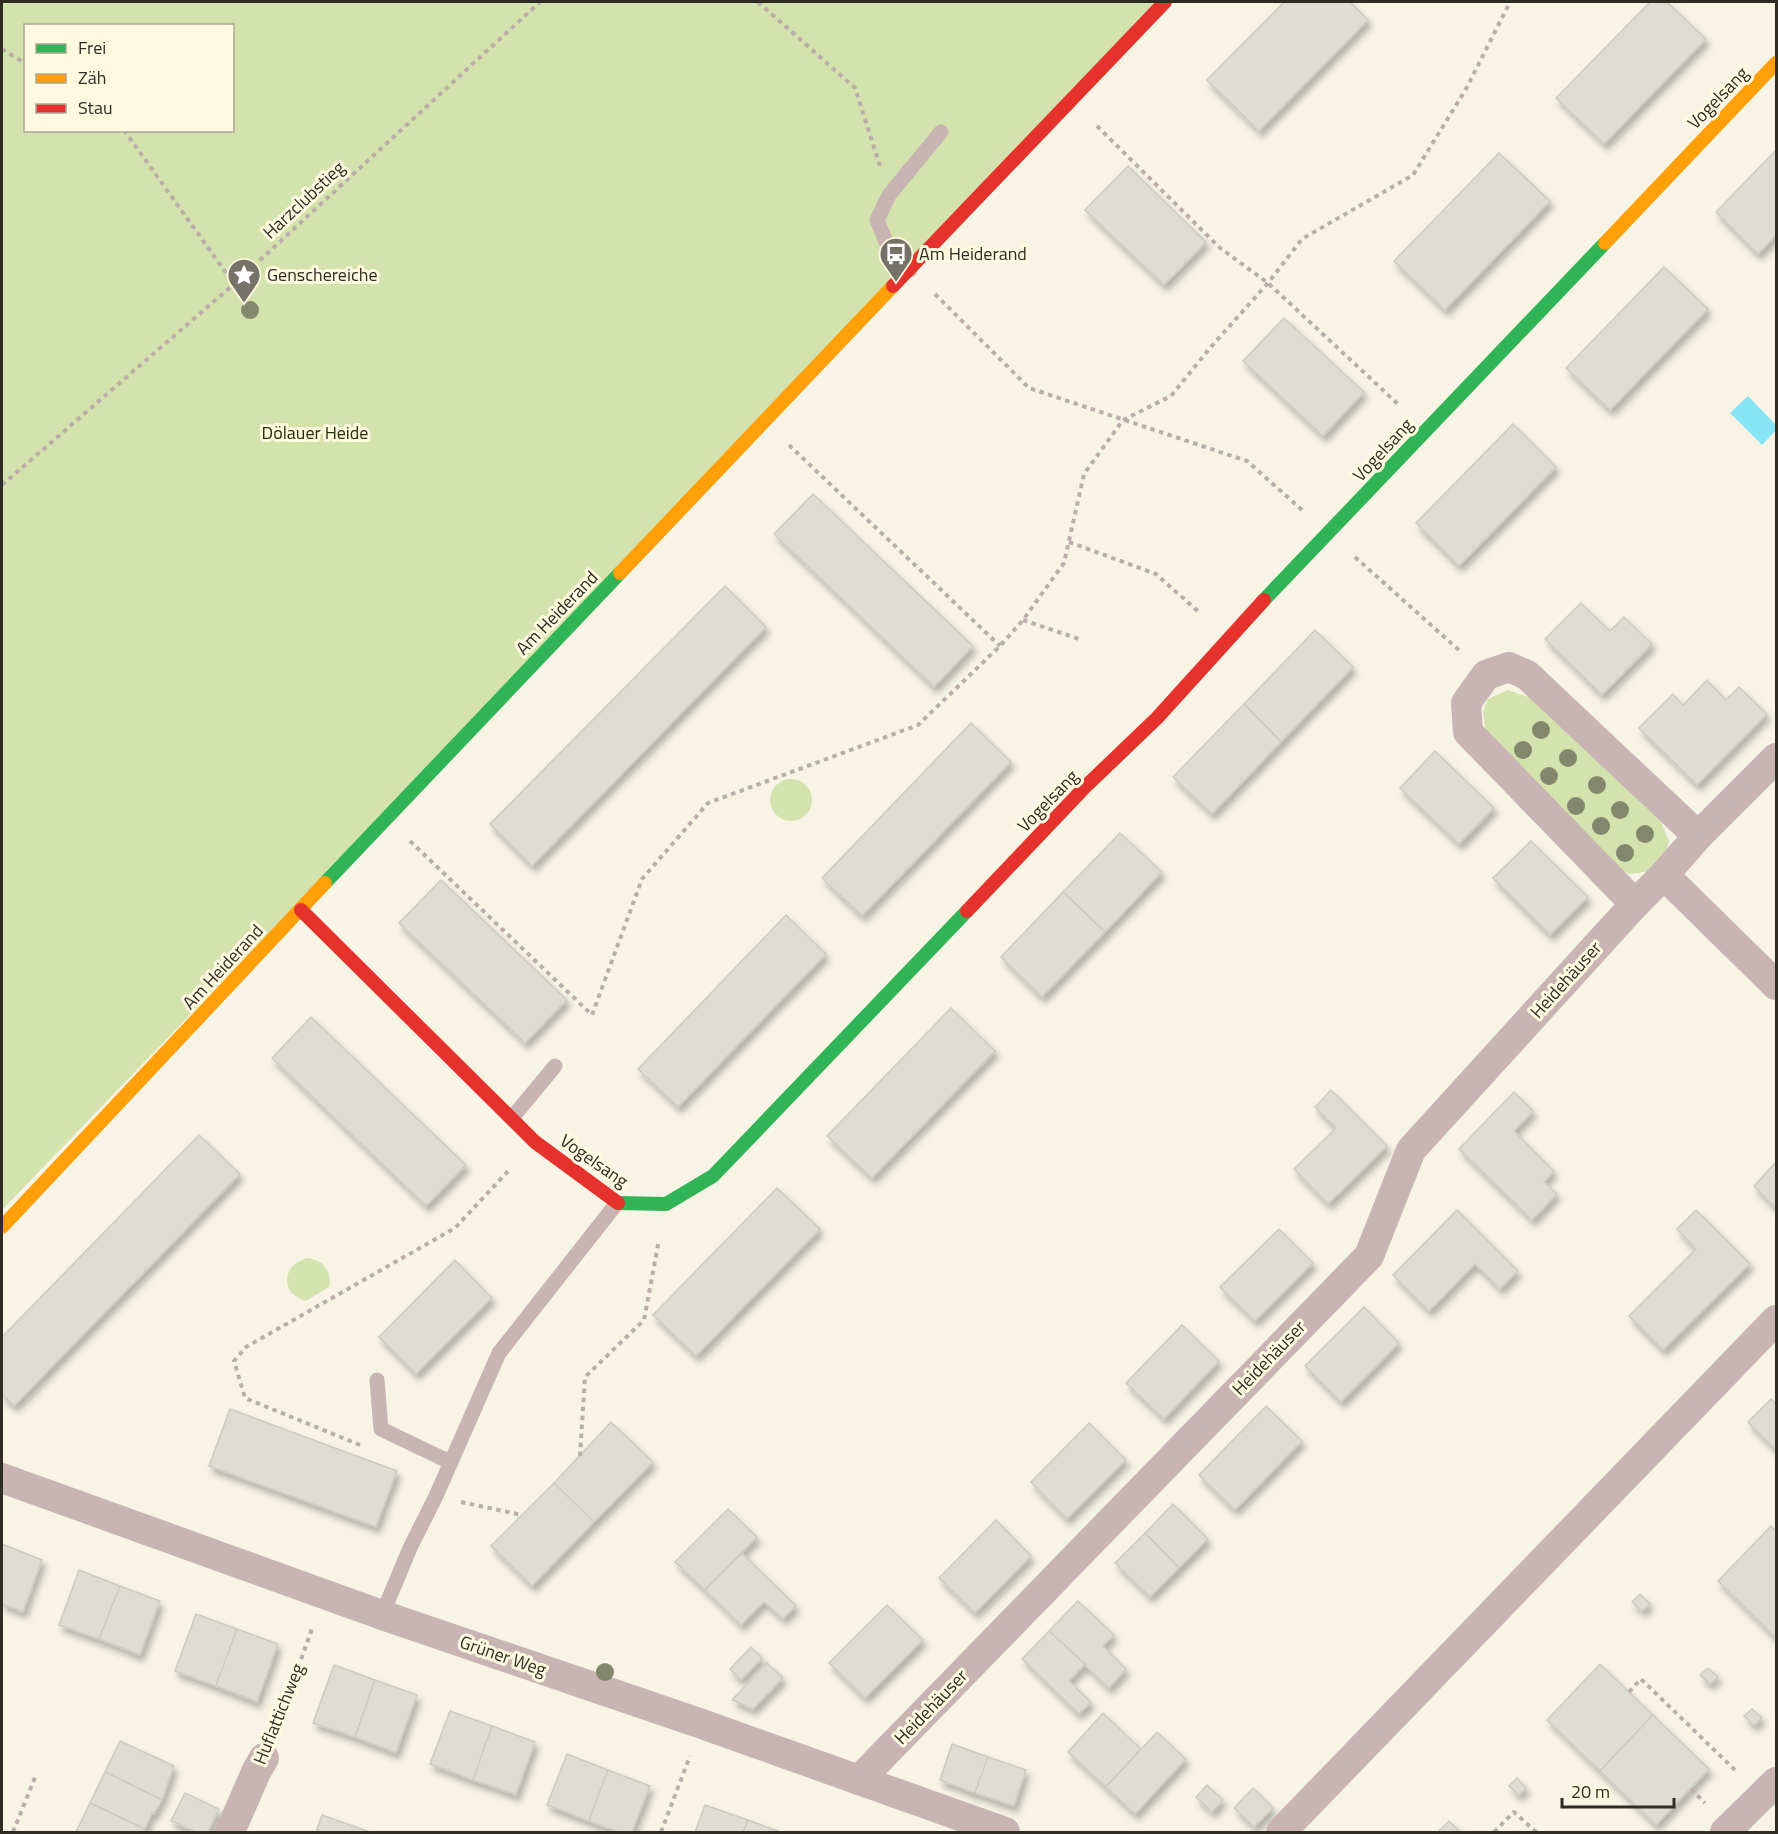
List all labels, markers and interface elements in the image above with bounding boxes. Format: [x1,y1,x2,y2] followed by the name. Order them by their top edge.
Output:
[24,24,234,132] legend
[78,34,106,61] text: Frei
[1681,60,1755,135] street label: Vogelsang
[78,64,106,91] text: Zäh
[78,94,113,121] text: Stau
[257,154,351,245] street label: Harzclubstieg
[878,236,914,283] bus stop icon: Am Heiderand
[919,240,1027,267] place label: Am Heiderand
[226,257,262,304] place icon: Genschereiche
[267,261,378,288] place label: Genschereiche
[1346,412,1419,487] street label: Vogelsang
[262,419,368,446] park label: Dölauer Heide
[509,564,604,661] street label: Am Heiderand
[1011,763,1085,838] street label: Vogelsang
[176,918,269,1015] street label: Am Heiderand
[1524,935,1608,1024] street label: Heidehäuser
[555,1127,634,1194] street label: Vogelsang
[1226,1314,1312,1401] street label: Heidehäuser
[456,1628,550,1683] street label: Grüner Weg
[246,1659,311,1768] street label: Huflattichweg
[888,1663,974,1750] street label: Heidehäuser
[1562,1771,1674,1809] scale bar
[1571,1778,1610,1805] text: 20 m

